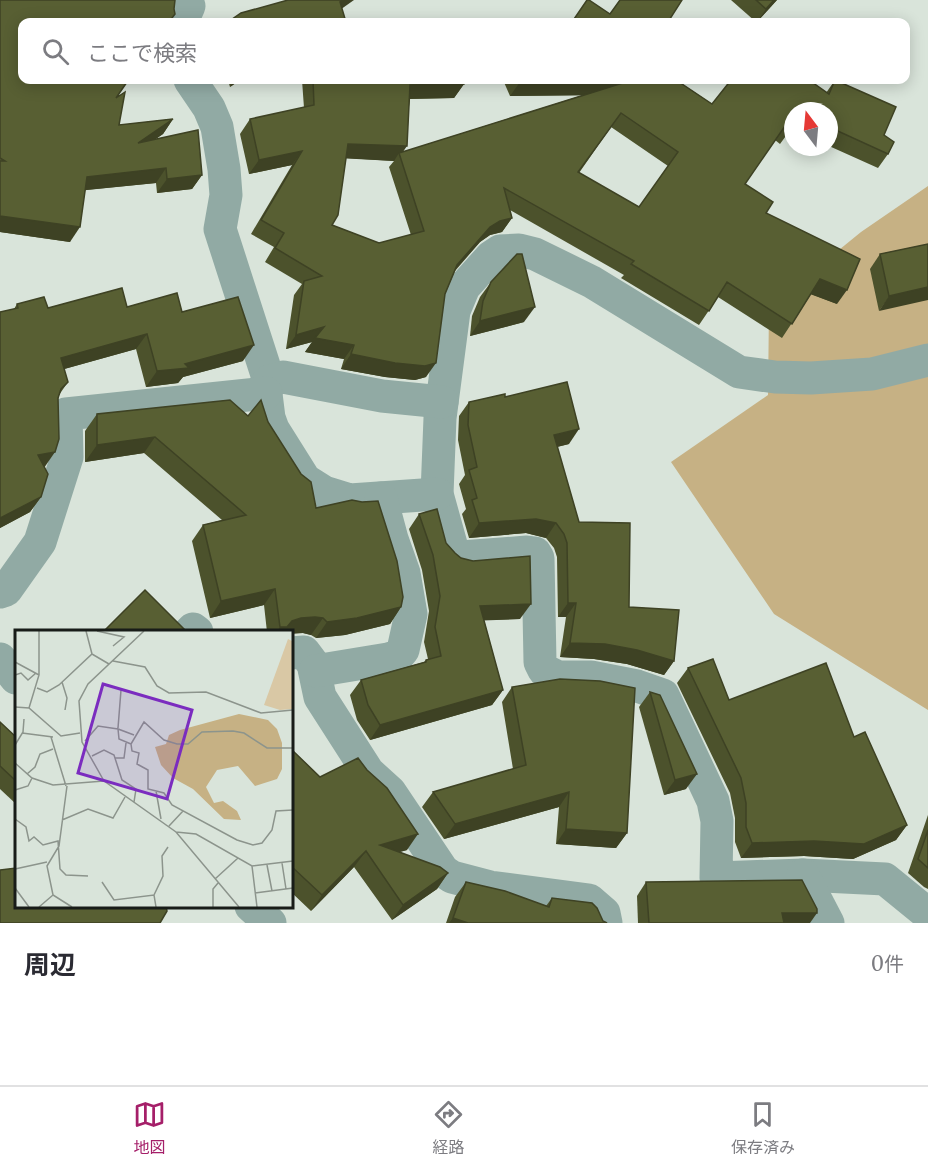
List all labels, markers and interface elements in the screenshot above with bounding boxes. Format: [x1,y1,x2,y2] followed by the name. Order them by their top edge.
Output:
[18,18,910,84] search box
[39,35,72,68] icon: search
[87,39,197,67] text: ここで検索
[784,102,838,156] north arrow
[15,630,292,908] inset map
[24,948,76,981] text: 周辺
[871,951,904,976] text: 0件
[133,1098,166,1158] tab: 地図
[432,1098,465,1158] tab: 経路
[731,1098,795,1158] tab: 保存済み

